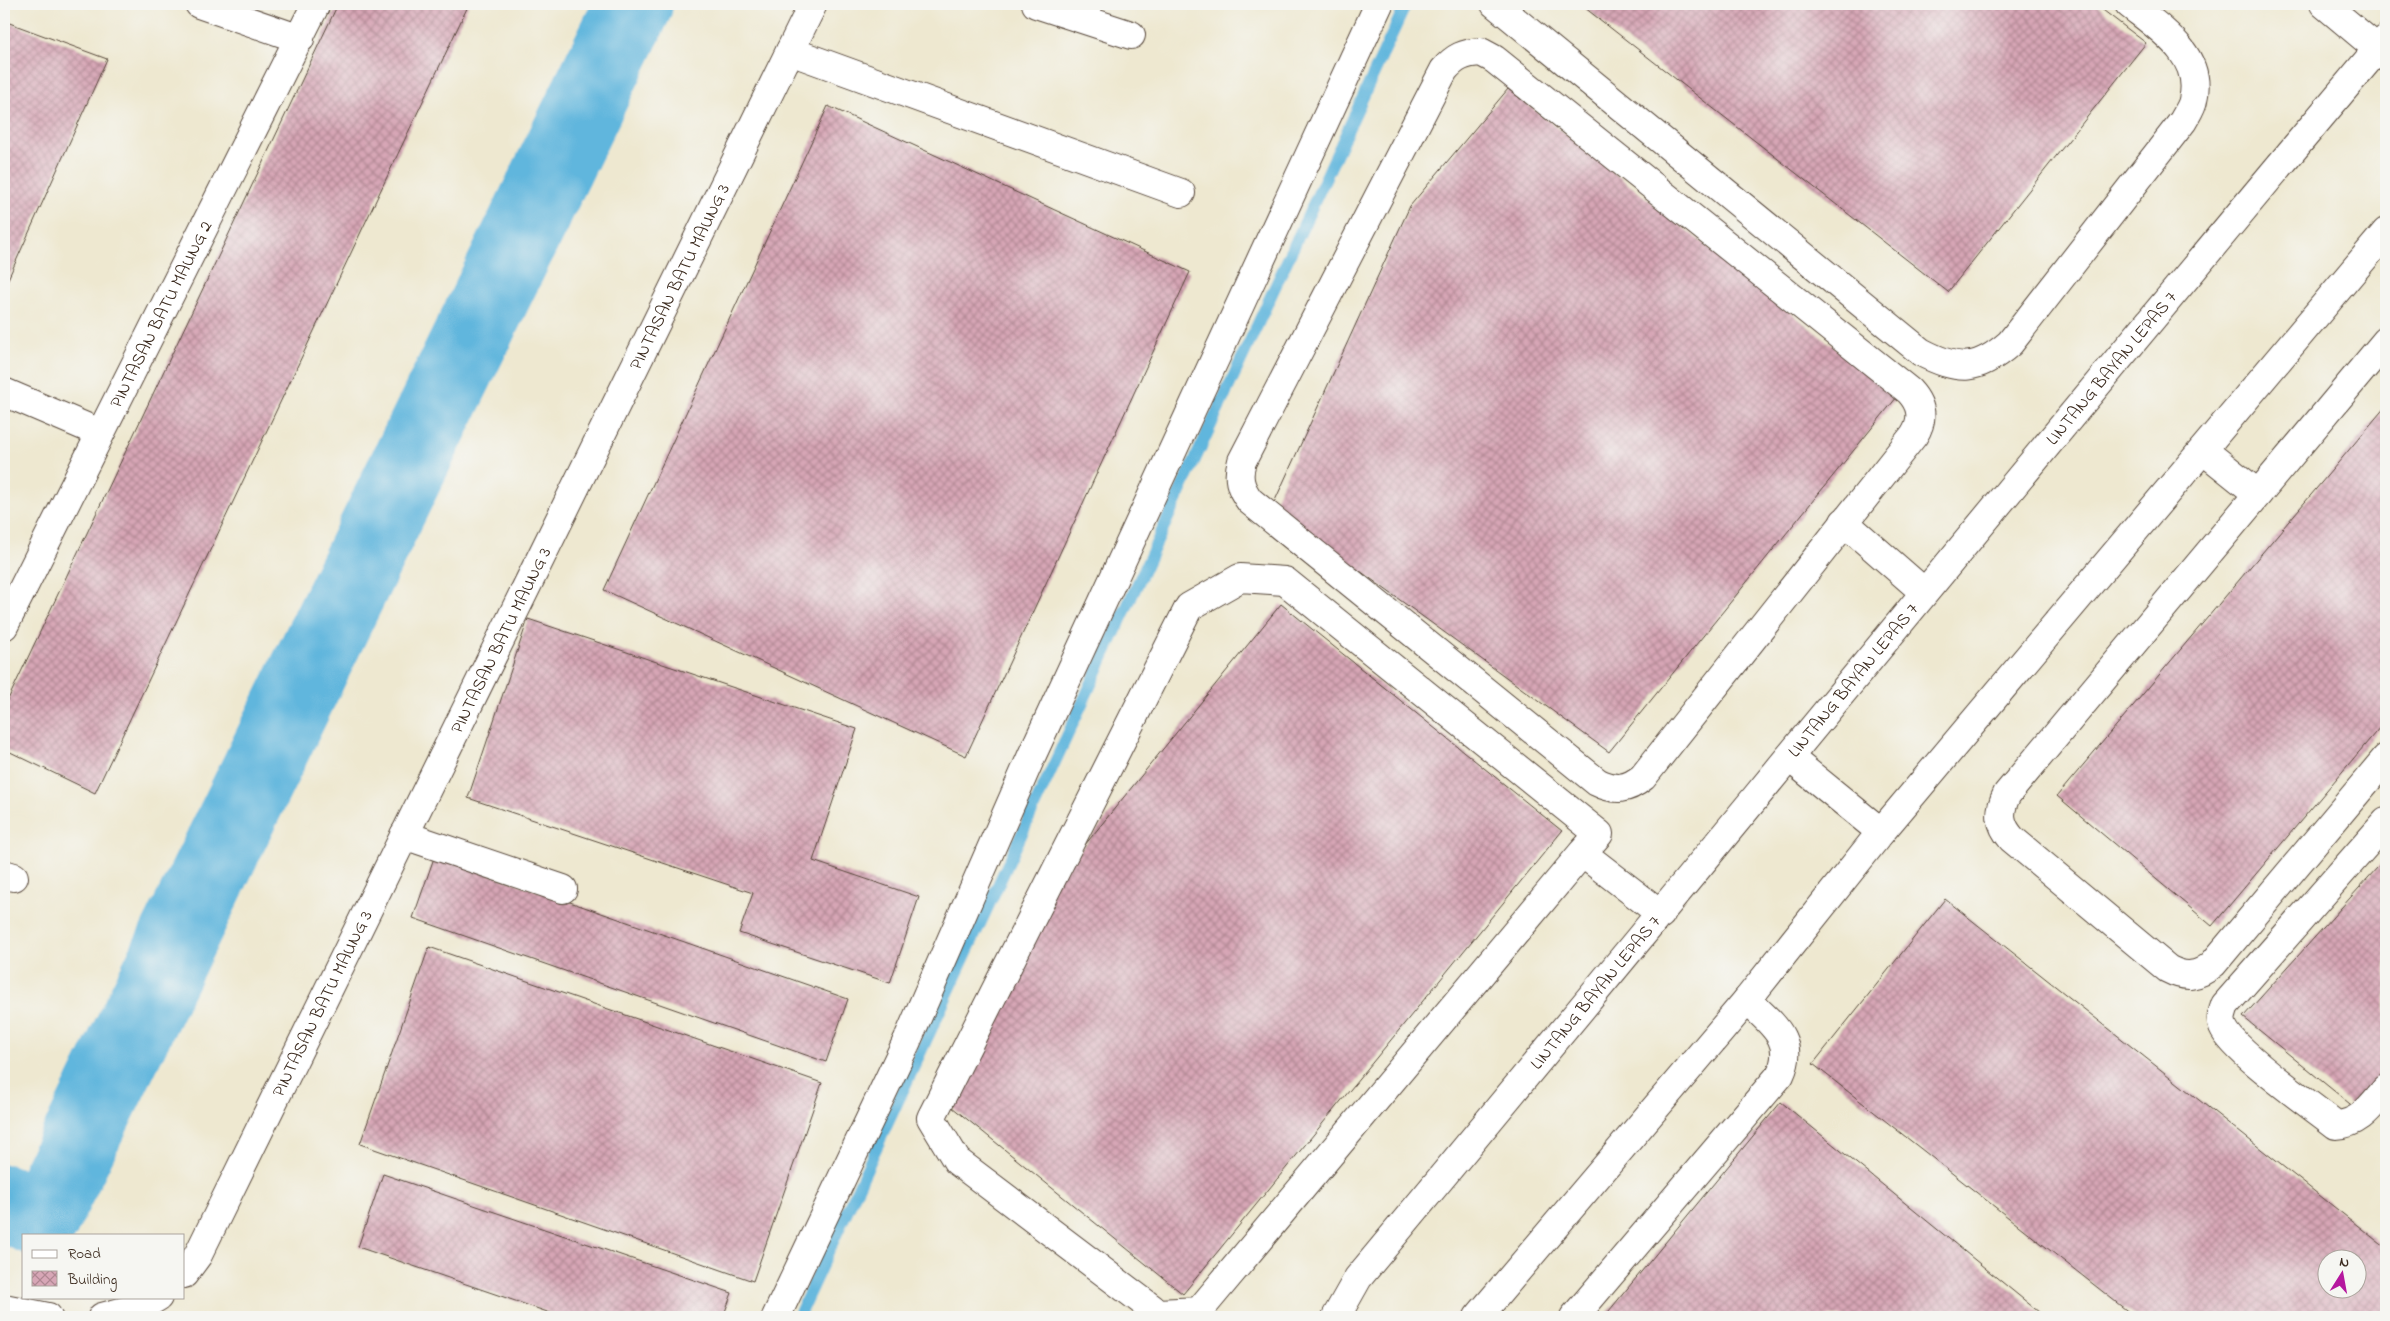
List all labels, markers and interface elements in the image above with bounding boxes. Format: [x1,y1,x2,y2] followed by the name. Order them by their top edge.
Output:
[624,180,738,375] street label: PINTASAN BATU MAUNG 3
[104,217,220,413] street label: PINTASAN BATU MAUNG 2
[2041,286,2185,452] street label: LINTANG BAYAN LEPAS 7
[445,543,559,738] street label: PINTASAN BATU MAUNG 3
[1783,598,1926,764] street label: LINTANG BAYAN LEPAS 7
[267,907,380,1102] street label: PINTASAN BATU MAUNG 3
[1525,910,1668,1076] street label: LINTANG BAYAN LEPAS 7
[22,1234,185,1298] legend
[68,1243,101,1265] text: Road
[2318,1248,2368,1298] north arrow
[2338,1252,2351,1274] text: N
[67,1269,117,1292] text: Building

